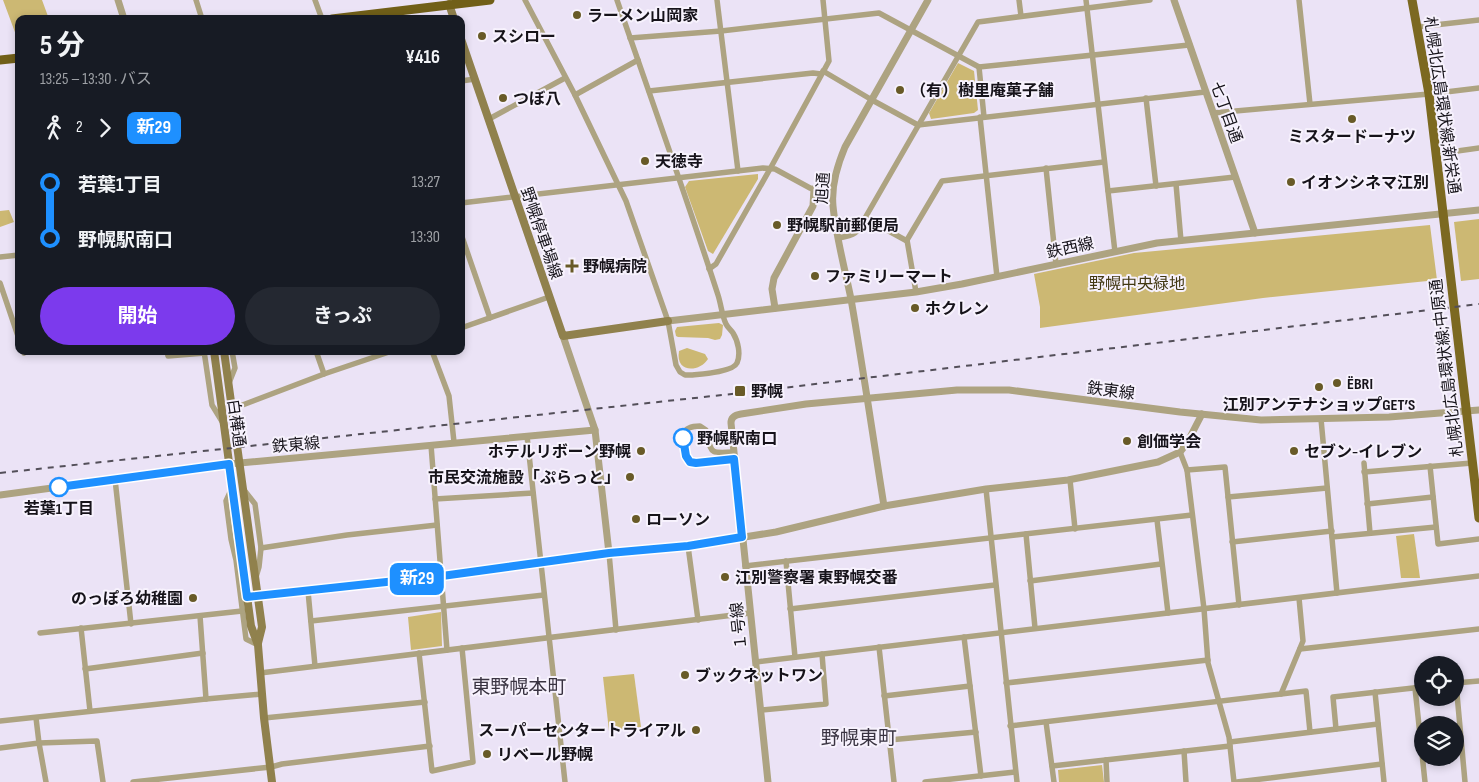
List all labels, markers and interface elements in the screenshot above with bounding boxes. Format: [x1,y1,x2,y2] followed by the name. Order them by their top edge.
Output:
[587,7,698,26] place label: ラーメン山岡家
[571,9,583,21] marker: ラーメン山岡家
[1420,15,1463,195] street label: 札幌北広島環状線;新栄通
[492,28,556,47] place label: スシロー
[40,29,85,62] text: 5 分
[476,30,488,42] marker: スシロー
[405,46,440,69] text: ¥416
[40,70,152,89] text: 13:25 – 13:30 · バス
[1206,79,1245,146] street label: 七丁目通
[910,81,1054,101] place label: （有）樹里庵菓子舗
[894,84,906,96] marker: （有）樹里庵菓子舗
[513,90,561,109] place label: つぼ八
[497,92,509,104] marker: つぼ八
[1346,113,1358,125] marker: ミスタードーナツ
[40,114,68,142] icon: walk
[91,114,119,142] icon: forward
[137,117,171,138] text: 新29
[76,118,83,137] text: 2
[1288,128,1416,147] place label: ミスタードーナツ
[655,153,703,172] place label: 天徳寺
[639,155,651,167] marker: 天徳寺
[813,171,834,205] street label: 旭通
[412,173,440,192] text: 13:27
[78,174,161,197] text: 若葉1丁目
[1301,174,1429,193] place label: イオンシネマ江別
[1285,176,1297,188] marker: イオンシネマ江別
[516,185,565,282] street label: 野幌停車場線
[787,217,899,236] place label: 野幌駅前郵便局
[771,219,783,231] marker: 野幌駅前郵便局
[411,228,440,247] text: 13:30
[78,229,173,252] text: 野幌駅南口
[1045,234,1096,263] street label: 鉄西線
[583,258,647,277] place label: 野幌病院
[565,259,579,273] marker: 野幌病院
[825,268,953,287] place label: ファミリーマート
[809,270,821,282] marker: ファミリーマート
[1089,275,1185,294] park label: 野幌中央緑地
[1427,278,1468,458] street label: 札幌北広島環状線;中原通
[40,287,235,345] button: 開始
[245,287,440,345] button: きっぷ
[925,300,989,319] place label: ホクレン
[909,302,921,314] marker: ホクレン
[1347,375,1373,394] place label: ËBRI
[1331,377,1343,389] marker: ËBRI
[1086,379,1136,404] street label: 鉄東線
[1313,381,1325,393] marker: 江別アンテナショップGET’S
[751,383,783,402] place label: 野幌
[733,384,747,398] marker: 野幌
[1223,396,1415,415] place label: 江別アンテナショップGET’S
[223,398,248,448] street label: 白樺通
[673,428,693,448] marker: 野幌駅南口
[697,430,777,449] place label: 野幌駅南口
[1137,433,1201,452] place label: 創価学会
[271,434,321,457] street label: 鉄東線
[1121,435,1133,447] marker: 創価学会
[488,443,631,462] place label: ホテルリボーン野幌
[1304,443,1422,462] place label: セブン-イレブン
[635,445,647,457] marker: ホテルリボーン野幌
[1288,445,1300,457] marker: セブン-イレブン
[428,469,620,488] place label: 市民交流施設「ぷらっと」
[624,471,636,483] marker: 市民交流施設「ぷらっと」
[49,477,69,497] marker: 若葉1丁目
[24,500,94,519] place label: 若葉1丁目
[646,511,710,530] place label: ローソン
[630,513,642,525] marker: ローソン
[388,563,446,595] line badge: 新29
[400,568,434,589] text: 新29
[735,569,898,588] place label: 江別警察署 東野幌交番
[719,571,731,583] marker: 江別警察署 東野幌交番
[71,590,183,609] place label: のっぽろ幼稚園
[187,592,199,604] marker: のっぽろ幼稚園
[728,601,751,651] street label: １号線
[1414,656,1464,766] map controls
[1414,656,1464,706] button: locate
[695,667,823,686] place label: ブックネットワン
[679,669,691,681] marker: ブックネットワン
[471,676,567,699] district label: 東野幌本町
[1414,716,1464,766] button: layers
[478,722,686,741] place label: スーパーセンタートライアル
[690,724,702,736] marker: スーパーセンタートライアル
[821,727,897,750] district label: 野幌東町
[497,746,593,765] place label: リベール野幌
[481,748,493,760] marker: リベール野幌

